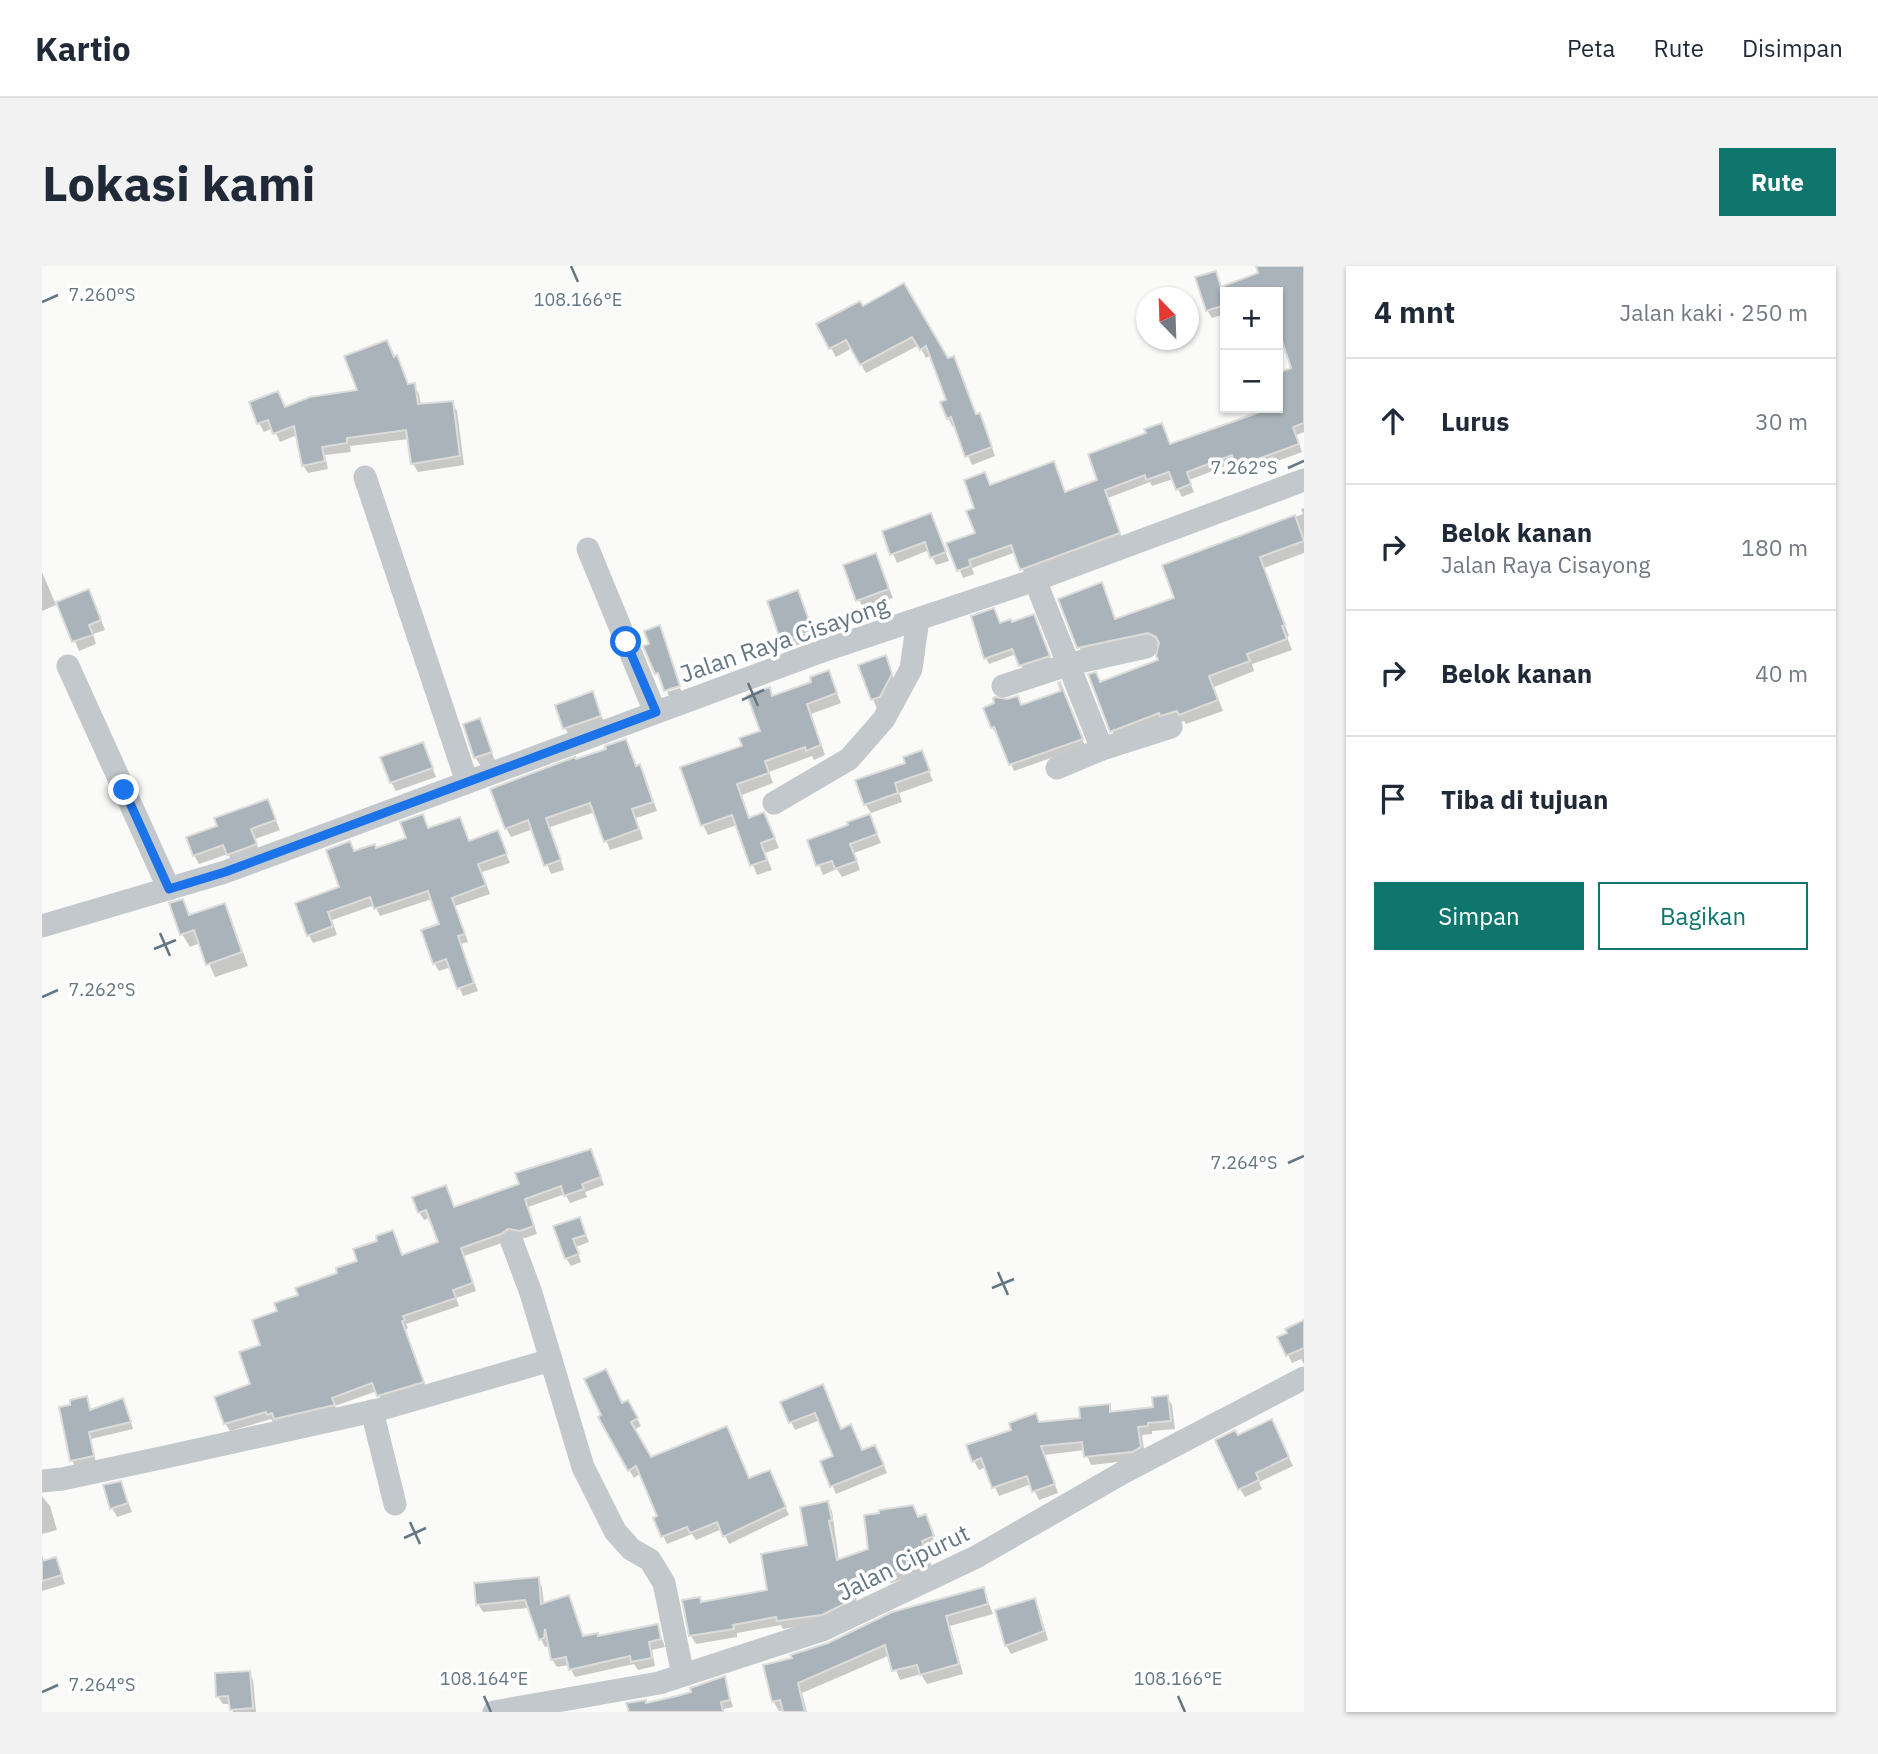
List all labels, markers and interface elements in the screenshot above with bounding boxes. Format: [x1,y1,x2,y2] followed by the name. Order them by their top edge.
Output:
[35,27,131,70] text: Kartio
[1567,32,1615,64] text: Peta
[1653,32,1704,64] text: Rute
[1742,32,1843,64] text: Disimpan
[1719,148,1836,216] button: Rute
[42,151,316,214] text: Lokasi kami
[69,283,135,306] text: 7.260°S
[1136,287,1199,350] north arrow
[1220,287,1283,413] map controls
[1220,287,1283,350] button: +
[534,288,622,311] text: 108.166°E
[1374,292,1455,331] text: 4 mnt
[1620,297,1808,327] text: Jalan kaki · 250 m
[1220,350,1283,413] button: −
[1374,402,1412,440] icon: ahead
[1441,404,1509,438] text: Lurus
[1755,406,1808,436] text: 30 m
[1211,456,1277,479] text: 7.262°S
[1441,515,1592,549] text: Belok kanan
[1374,528,1412,566] icon: right
[1741,532,1808,562] text: 180 m
[1441,549,1650,579] text: Jalan Raya Cisayong
[675,588,893,690] street label: Jalan Raya Cisayong
[610,626,641,657] route start
[1374,654,1412,692] icon: right
[1441,656,1592,690] text: Belok kanan
[1755,658,1808,688] text: 40 m
[108,774,139,805] route end
[1374,780,1412,818] icon: arrive
[1441,782,1608,816] text: Tiba di tujuan
[1374,882,1584,950] button: Simpan
[1598,882,1808,950] button: Bagikan
[69,978,135,1001] text: 7.262°S
[1211,1151,1277,1174] text: 7.264°S
[832,1516,974,1608] street label: Jalan Cipurut
[440,1667,528,1690] text: 108.164°E
[1134,1667,1222,1690] text: 108.166°E
[69,1673,135,1696] text: 7.264°S

